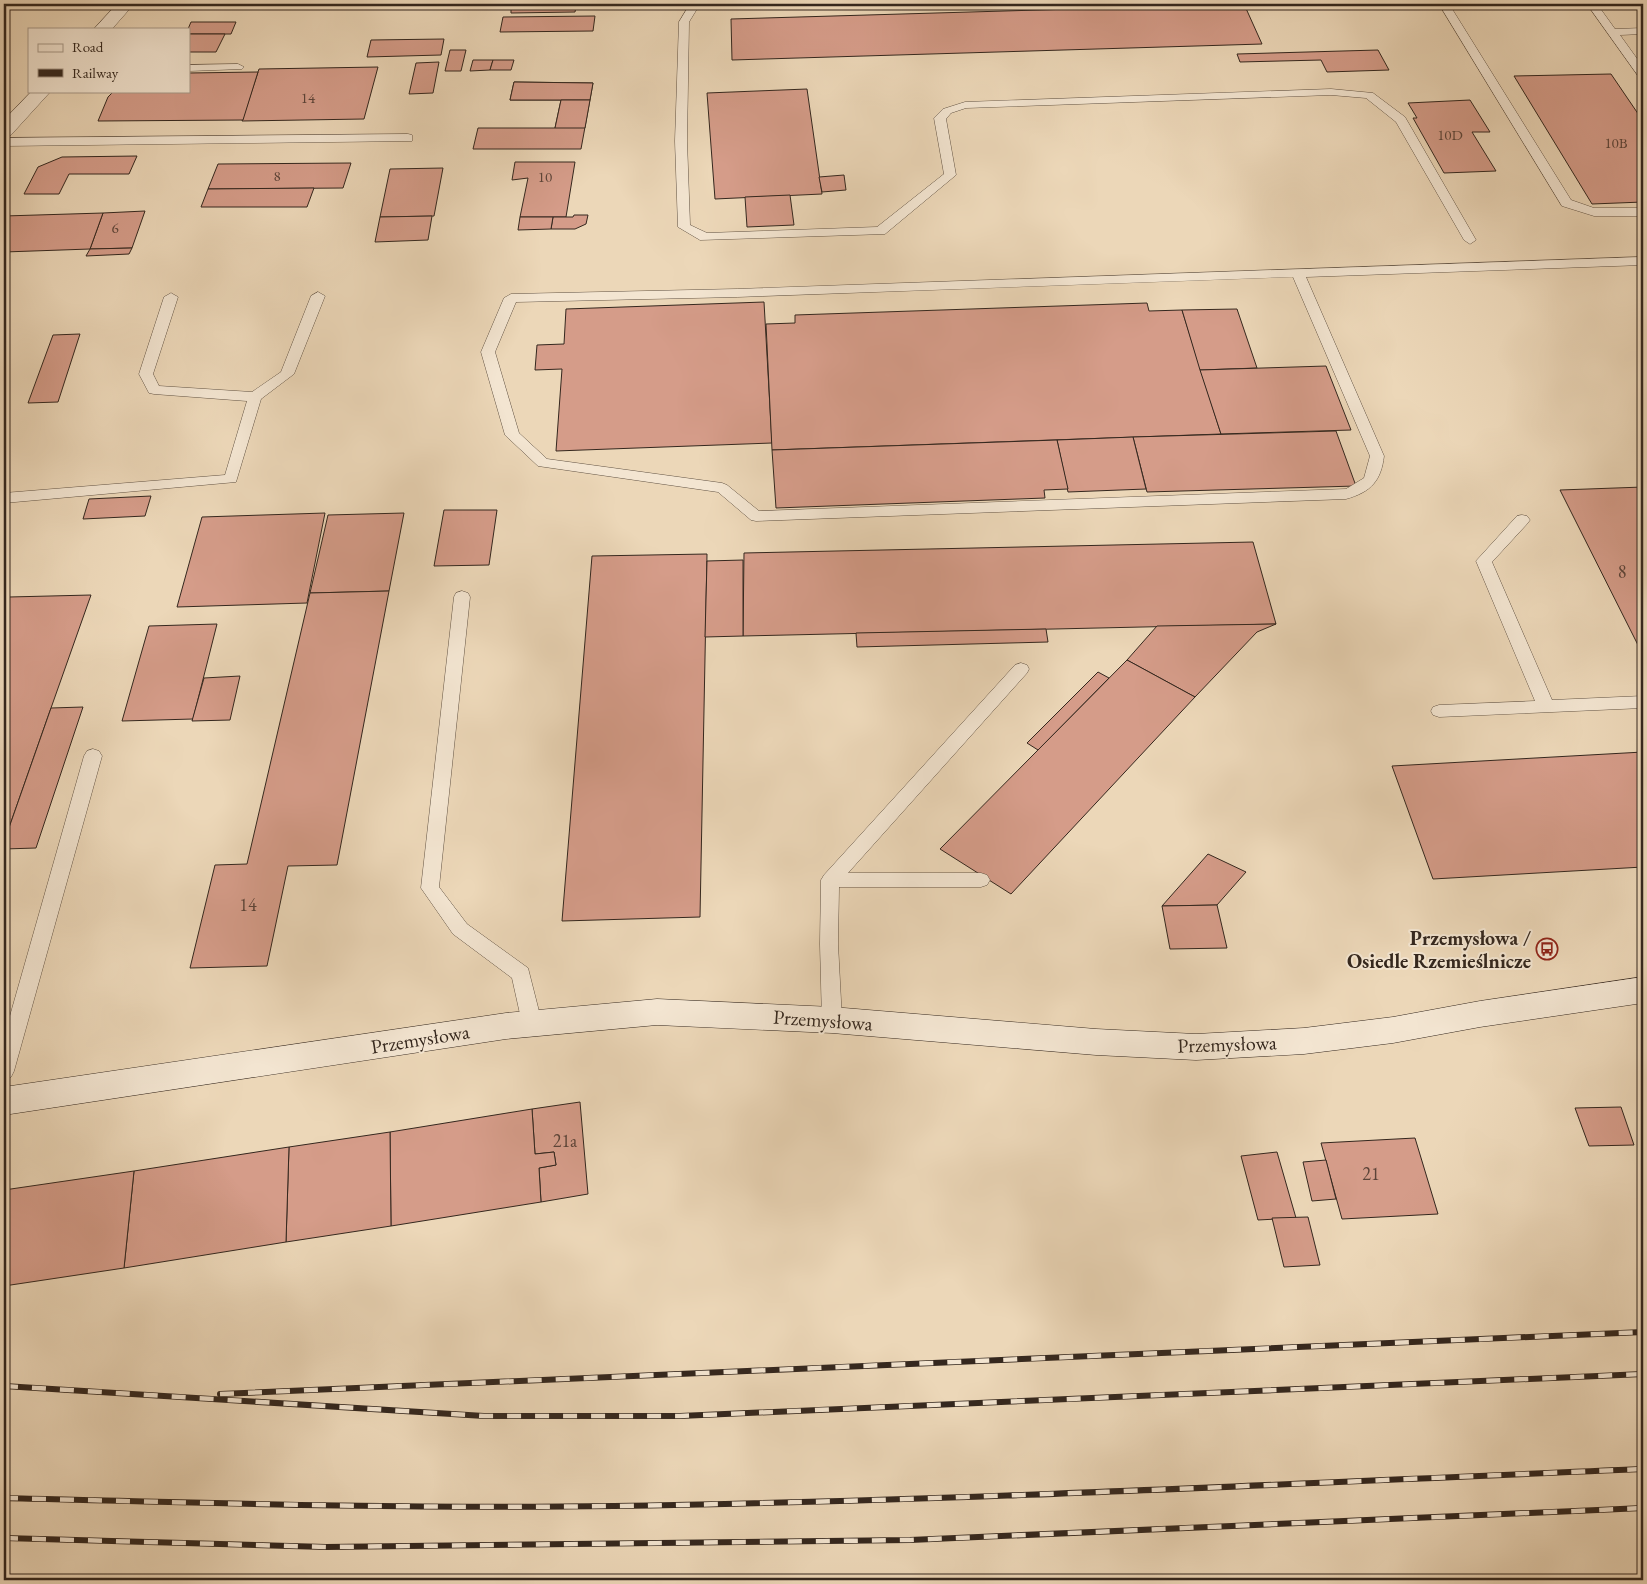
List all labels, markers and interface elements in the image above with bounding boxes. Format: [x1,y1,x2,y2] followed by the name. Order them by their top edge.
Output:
[28,28,190,92] legend
[72,37,104,56] text: Road
[72,63,119,82] text: Railway
[301,88,316,107] house number: 14
[1437,125,1463,144] house number: 10D
[1604,133,1628,152] house number: 10B
[273,166,281,185] house number: 8
[538,167,552,186] house number: 10
[111,218,119,237] house number: 6
[1618,560,1626,583] house number: 8
[239,893,257,916] house number: 14
[1347,925,1531,974] place label: Przemysłowa / Osiedle Rzemieślnicze
[1535,937,1559,961] bus stop icon: Przemysłowa / Osiedle Rzemieślnicze
[772,1004,874,1036] street label: Przemysłowa
[369,1018,471,1060] street label: Przemysłowa
[1177,1029,1277,1059] street label: Przemysłowa
[553,1129,578,1152] house number: 21a
[1362,1162,1380,1185] house number: 21

